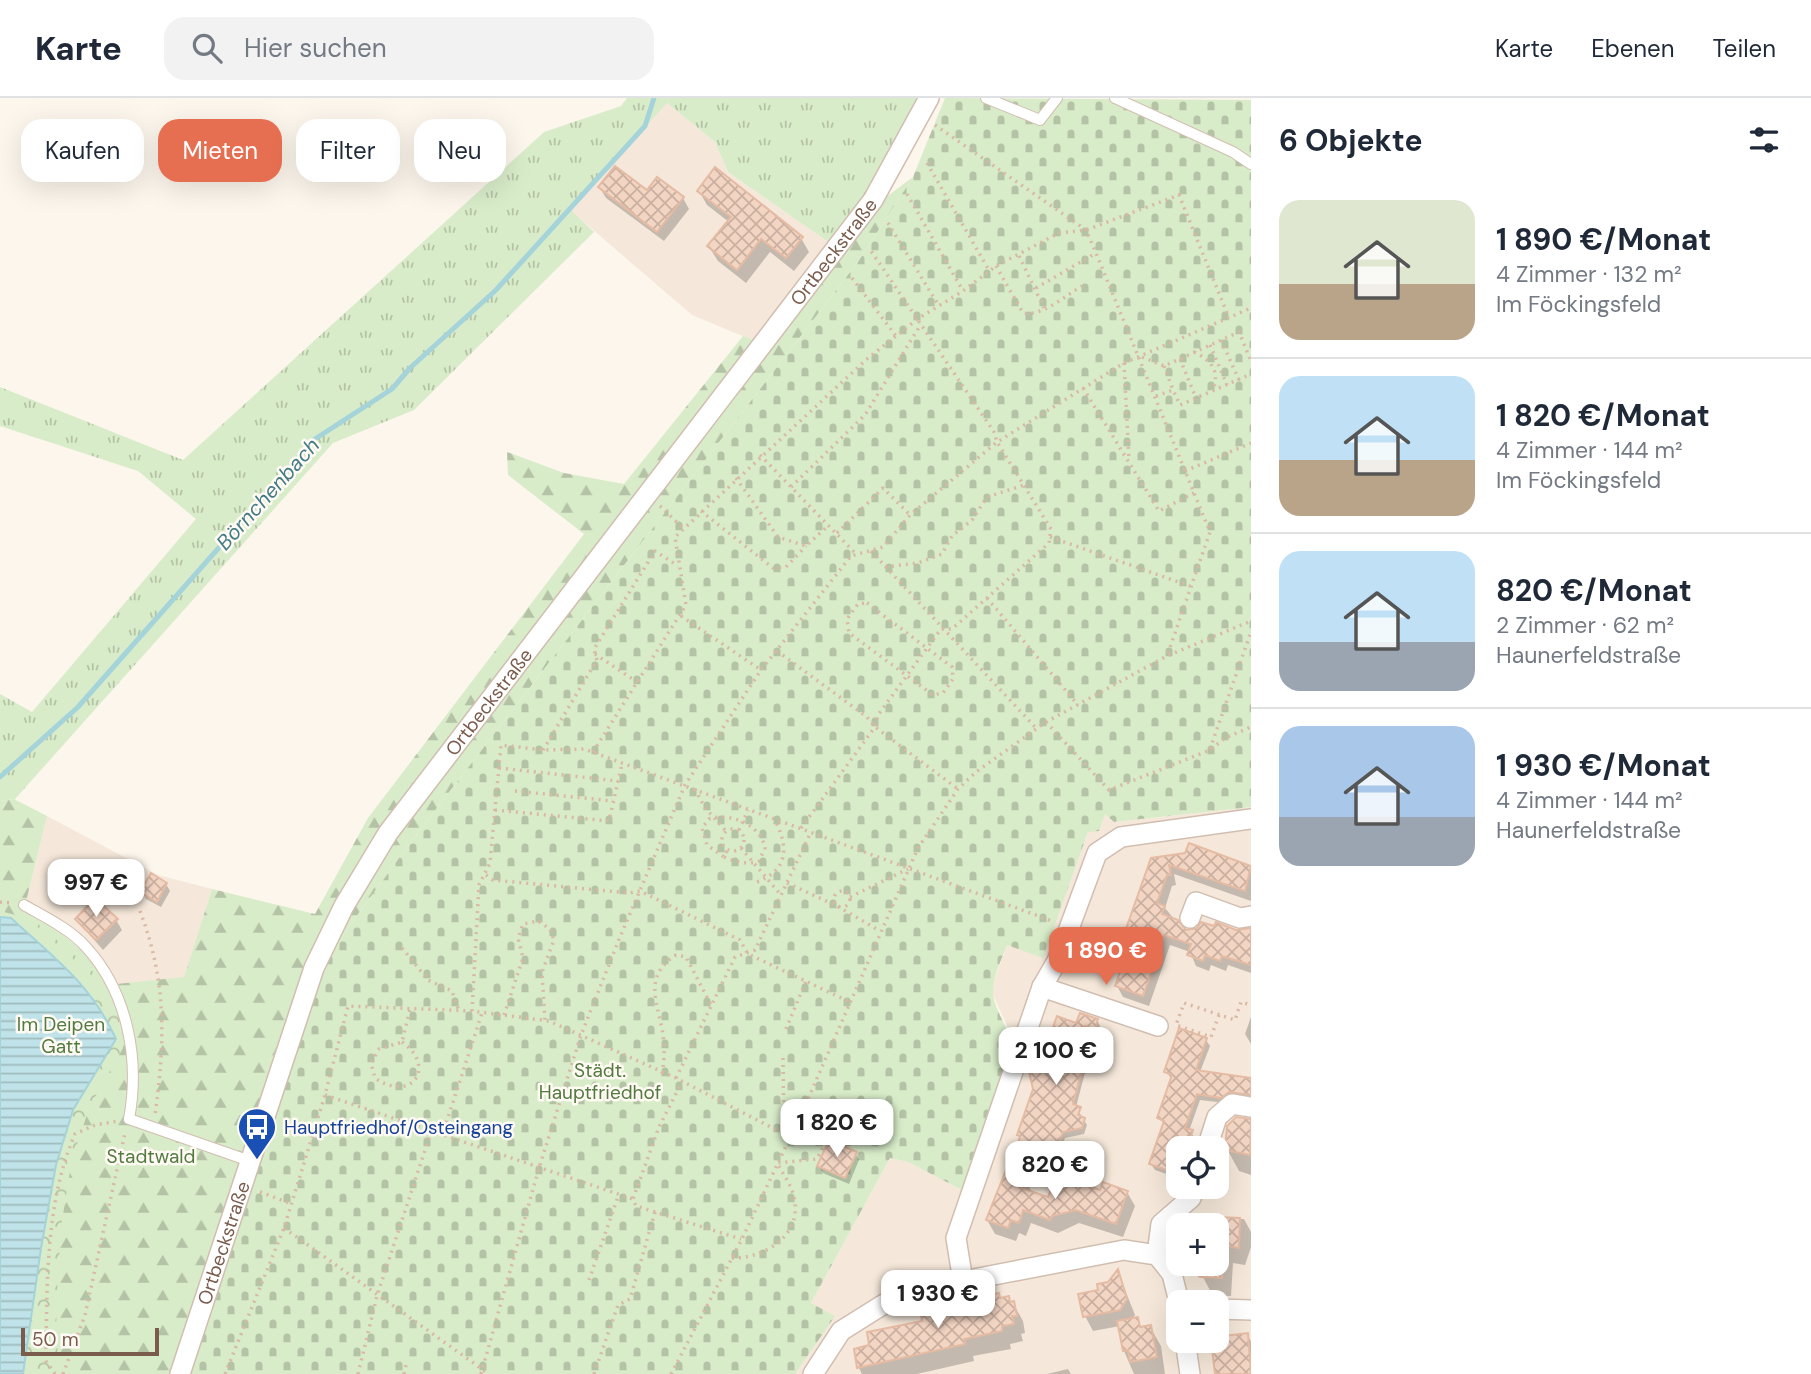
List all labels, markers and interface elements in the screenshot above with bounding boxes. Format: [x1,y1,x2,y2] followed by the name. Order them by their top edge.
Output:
[164,17,654,80] search box
[35,27,122,70] text: Karte
[188,29,226,67] icon: search
[244,31,387,65] text: Hier suchen
[1495,33,1553,64] text: Karte
[1591,33,1675,64] text: Ebenen
[1713,33,1776,64] text: Teilen
[21,119,144,182] chip: Kaufen
[158,119,282,182] chip: Mieten
[296,119,400,182] chip: Filter
[414,119,506,182] chip: Neu
[1279,121,1423,160] text: 6 Objekte
[1745,121,1783,159] icon: filters
[784,193,883,310] street label: Ortbeckstraße
[1496,220,1711,259] text: 1 890 €/Monat
[1335,228,1419,312] icon: home
[1496,259,1682,289] text: 4 Zimmer · 132 m²
[1496,289,1661,319] text: Im Föckingsfeld
[1496,396,1710,435] text: 1 820 €/Monat
[1335,404,1419,488] icon: home
[210,432,326,556] water label: Börnchenbach
[1496,435,1683,465] text: 4 Zimmer · 144 m²
[1496,465,1661,495] text: Im Föckingsfeld
[1496,571,1692,610] text: 820 €/Monat
[1335,579,1419,663] icon: home
[1496,610,1674,640] text: 2 Zimmer · 62 m²
[1496,640,1681,670] text: Haunerfeldstraße
[439,643,538,760] street label: Ortbeckstraße
[1496,746,1711,785] text: 1 930 €/Monat
[1335,754,1419,838] icon: home
[1496,785,1683,815] text: 4 Zimmer · 144 m²
[1496,815,1681,845] text: Haunerfeldstraße
[47,860,145,919] pin: 997 €
[64,867,128,897] text: 997 €
[1041,928,1171,987] pin: 1 890 €
[1065,935,1147,965] text: 1 890 €
[17,1012,105,1059] park label: Im Deipen Gatt
[991,1028,1121,1087] pin: 2 100 €
[1014,1035,1098,1065] text: 2 100 €
[539,1058,661,1105] park label: Städt. Hauptfriedhof
[772,1100,902,1159] pin: 1 820 €
[236,1106,278,1161] bus stop icon: Hauptfriedhof/Osteingang
[796,1107,878,1137] text: 1 820 €
[284,1115,514,1140] place label: Hauptfriedhof/Osteingang
[1166,1136,1229,1353] map controls
[1166,1136,1229,1199] button: locate
[1006,1142,1104,1201] pin: 820 €
[107,1144,195,1169] park label: Stadtwald
[1021,1149,1089,1179] text: 820 €
[191,1178,255,1308] street label: Ortbeckstraße
[1166,1213,1229,1276] button: +
[873,1270,1003,1330] pin: 1 930 €
[897,1278,979,1308] text: 1 930 €
[1166,1290,1229,1353] button: −
[21,1325,159,1357] scale bar
[32,1327,79,1352] text: 50 m

